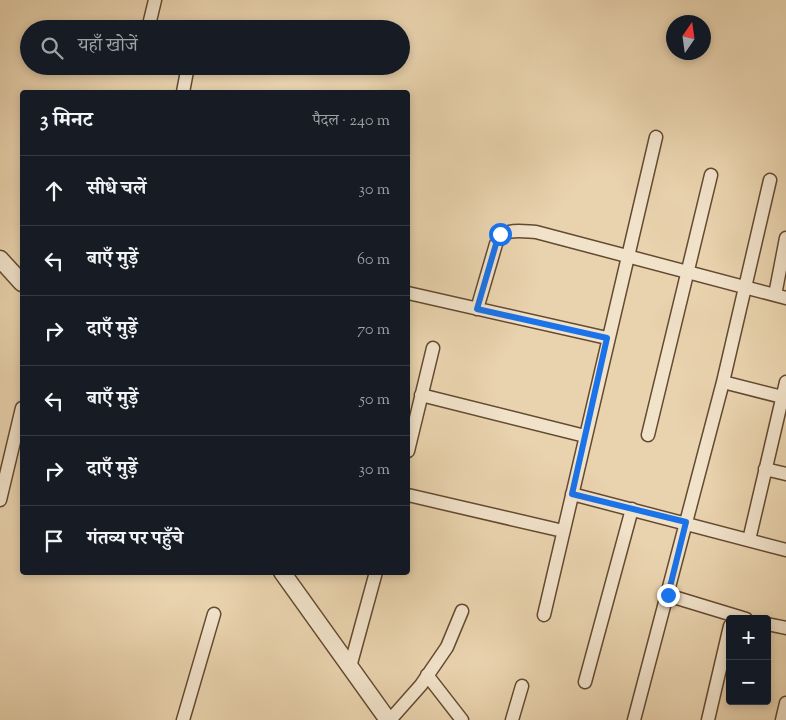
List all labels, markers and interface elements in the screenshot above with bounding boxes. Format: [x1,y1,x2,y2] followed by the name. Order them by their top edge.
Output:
[666,15,711,60] north arrow
[20,20,410,75] search box
[78,33,138,60] text: यहाँ खोजें
[38,34,66,62] icon: search
[40,106,93,136] text: 3 मिनट
[312,110,390,133] text: पैदल · 240 m
[87,176,146,203] text: सीधे चलें
[40,177,68,205] icon: ahead
[359,179,390,202] text: 30 m
[489,223,512,246] route start
[87,246,138,273] text: बाएँ मुड़ें
[40,247,68,275] icon: left
[357,249,390,272] text: 60 m
[87,316,138,343] text: दाएँ मुड़ें
[40,317,68,345] icon: right
[357,319,390,342] text: 70 m
[87,386,138,413] text: बाएँ मुड़ें
[40,387,68,415] icon: left
[359,389,390,412] text: 50 m
[87,456,138,483] text: दाएँ मुड़ें
[40,457,68,485] icon: right
[359,459,390,482] text: 30 m
[87,526,183,553] text: गंतव्य पर पहुँचे
[40,527,68,555] icon: arrive
[657,584,680,607] route end
[726,615,771,705] map controls
[726,615,771,660] button: +
[726,660,771,705] button: −

